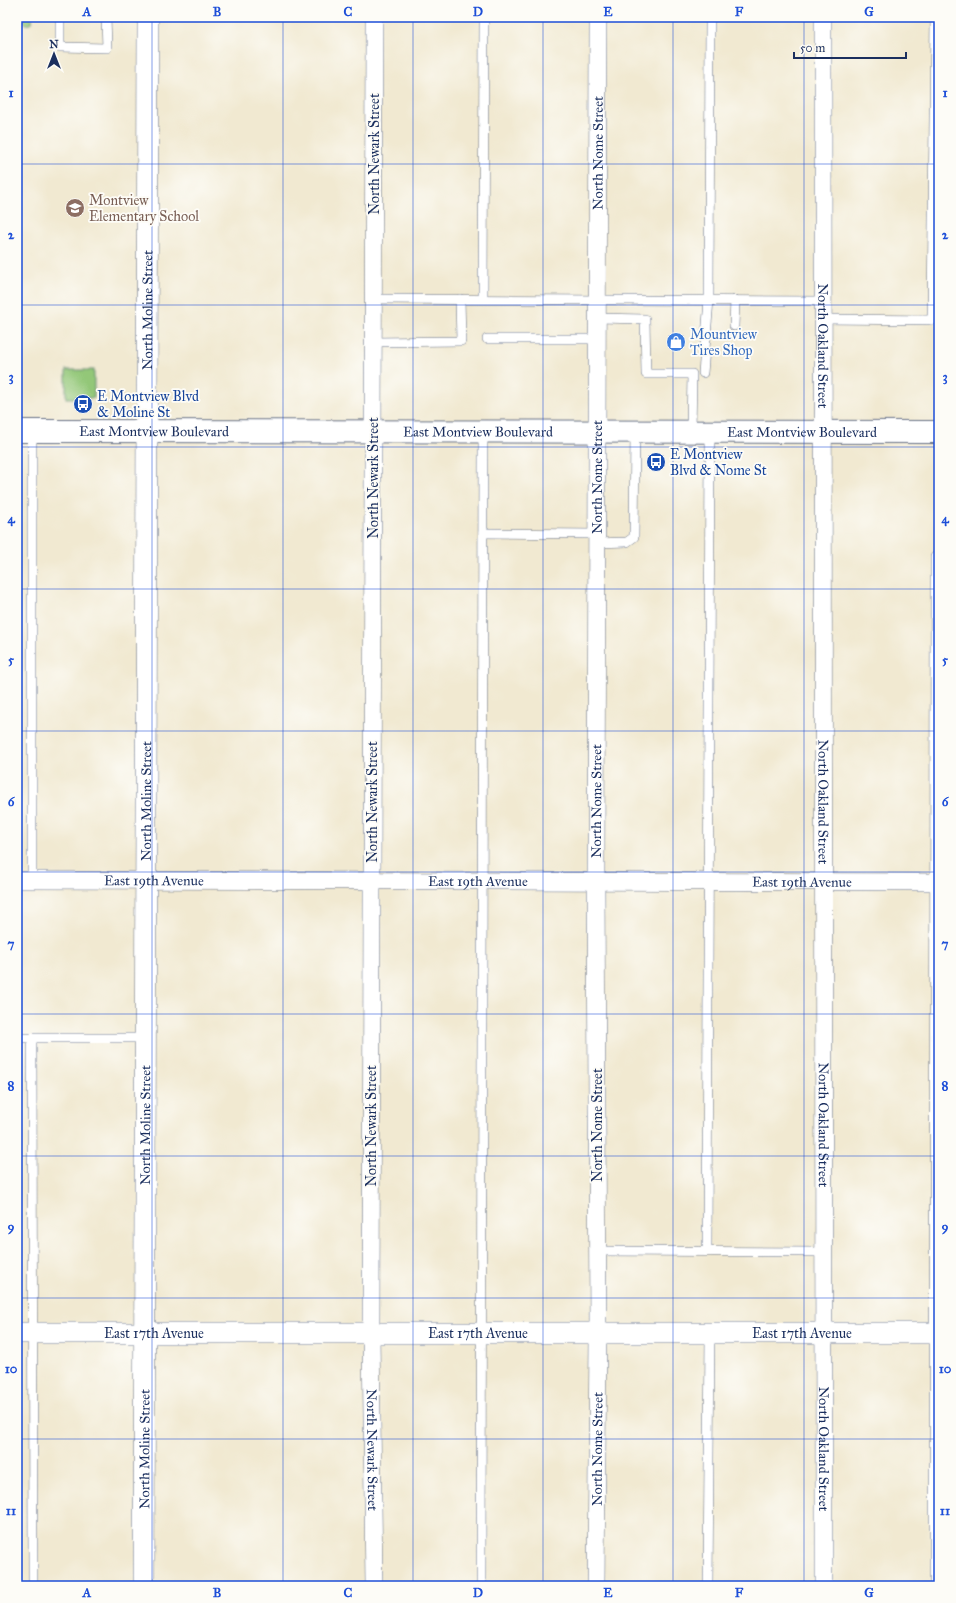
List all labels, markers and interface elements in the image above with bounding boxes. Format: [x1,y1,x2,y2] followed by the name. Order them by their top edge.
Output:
[82,4,92,20] text: A
[213,4,222,20] text: B
[344,4,353,20] text: C
[473,4,483,20] text: D
[603,4,613,20] text: E
[735,4,744,20] text: F
[864,4,874,20] text: G
[34,34,74,74] north arrow
[794,34,906,60] scale bar
[49,38,59,51] text: N
[800,41,825,55] text: 50 m
[8,85,14,101] text: 1
[942,85,948,101] text: 1
[366,93,383,215] street label: North Newark Street
[590,96,607,210] street label: North Nome Street
[89,192,199,225] place label: Montview Elementary School
[64,197,86,219] school or university icon: Montview Elementary School
[8,227,15,243] text: 2
[942,227,949,243] text: 2
[139,250,156,370] street label: North Moline Street
[814,283,831,409] street label: North Oakland Street
[690,326,758,359] place label: Mountview Tires Shop
[665,331,687,353] shop icon: Mountview Tires Shop
[8,369,14,385] text: 3
[942,369,948,385] text: 3
[97,388,199,421] place label: E Montview Blvd & Moline St
[72,393,94,415] bus stop icon: E Montview Blvd & Moline St
[365,417,382,539] street label: North Newark Street
[589,420,606,534] street label: North Nome Street
[79,423,229,440] street label: East Montview Boulevard
[403,423,553,441] street label: East Montview Boulevard
[727,424,877,441] street label: East Montview Boulevard
[670,446,767,479] place label: E Montview Blvd & Nome St
[645,451,667,473] bus stop icon: E Montview Blvd & Nome St
[7,511,15,527] text: 4
[941,511,949,527] text: 4
[8,652,15,668] text: 5
[942,652,949,668] text: 5
[814,739,832,865] street label: North Oakland Street
[138,741,155,861] street label: North Moline Street
[364,741,381,863] street label: North Newark Street
[588,744,605,858] street label: North Nome Street
[8,794,16,810] text: 6
[942,794,950,810] text: 6
[104,872,204,889] street label: East 19th Avenue
[428,873,528,890] street label: East 19th Avenue
[752,874,852,891] street label: East 19th Avenue
[8,936,15,952] text: 7
[942,936,949,952] text: 7
[815,1062,832,1188] street label: North Oakland Street
[137,1065,154,1185] street label: North Moline Street
[363,1065,380,1187] street label: North Newark Street
[589,1068,606,1182] street label: North Nome Street
[8,1078,15,1094] text: 8
[942,1078,949,1094] text: 8
[8,1219,15,1235] text: 9
[942,1219,949,1235] text: 9
[104,1325,204,1342] street label: East 17th Avenue
[428,1325,528,1342] street label: East 17th Avenue
[752,1325,852,1342] street label: East 17th Avenue
[5,1361,18,1377] text: 10
[939,1361,952,1377] text: 10
[815,1386,832,1512] street label: North Oakland Street
[136,1389,154,1509] street label: North Moline Street
[363,1389,381,1511] street label: North Newark Street
[589,1392,607,1506] street label: North Nome Street
[6,1503,16,1519] text: 11
[940,1503,950,1519] text: 11
[82,1585,92,1601] text: A
[213,1585,222,1601] text: B
[344,1585,353,1601] text: C
[473,1585,483,1601] text: D
[603,1585,613,1601] text: E
[735,1585,744,1601] text: F
[864,1585,874,1601] text: G

